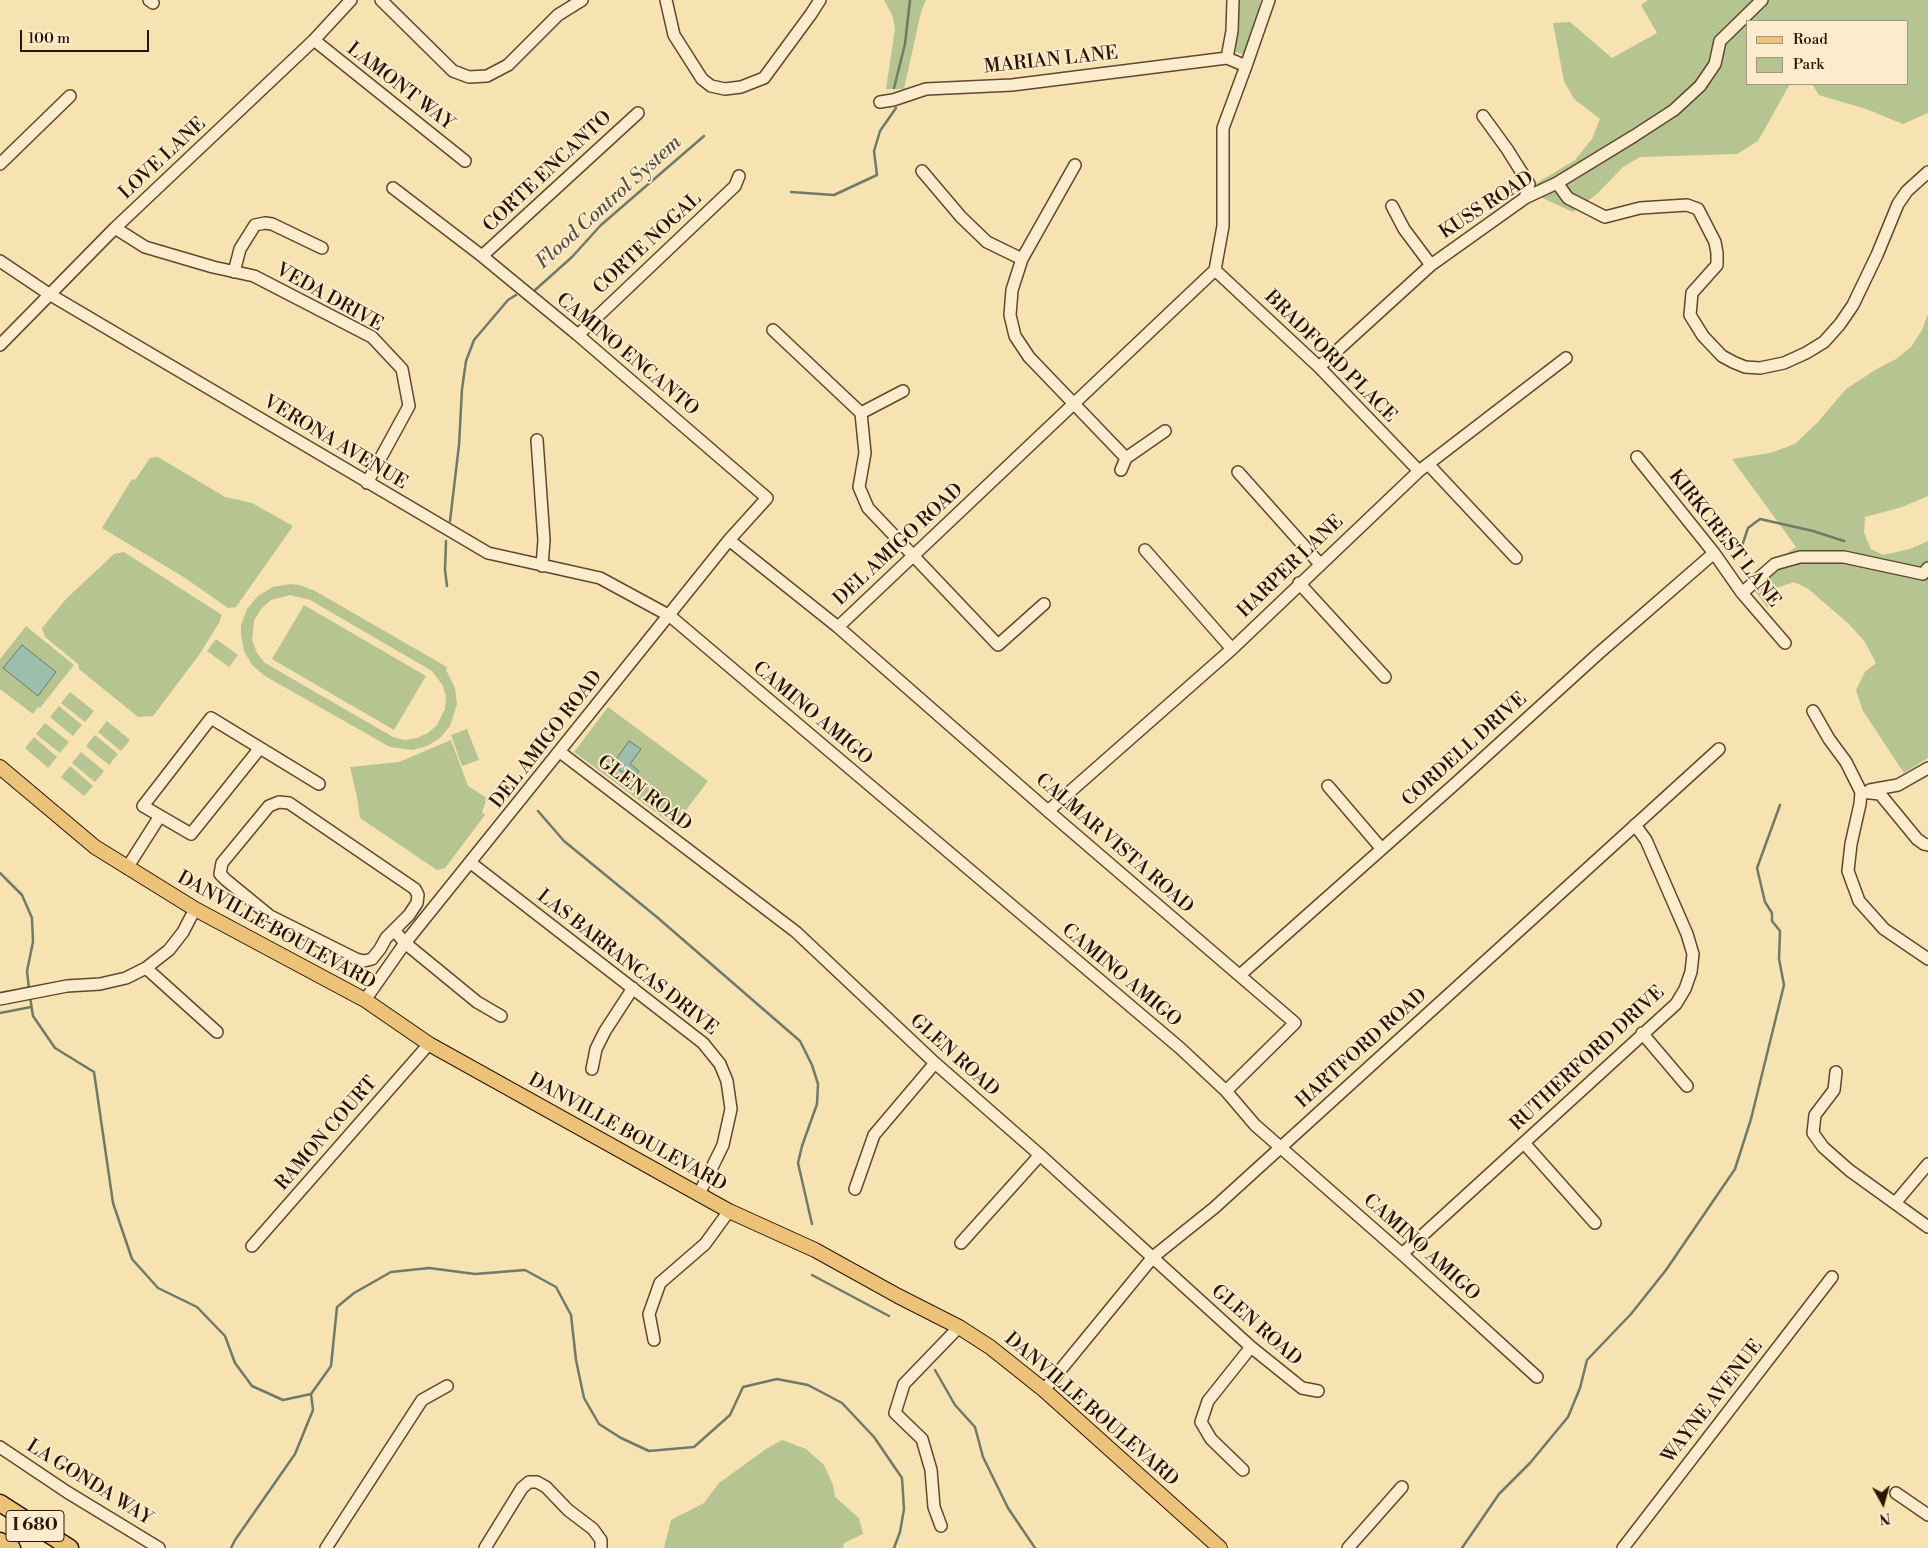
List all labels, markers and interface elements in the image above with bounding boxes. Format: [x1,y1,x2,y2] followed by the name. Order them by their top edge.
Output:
[22,20,151,52] scale bar
[1746,20,1908,85] legend
[28,29,70,48] text: 100 m
[1793,30,1828,49] text: Road
[342,38,458,136] street label: LAMONT WAY
[983,43,1119,79] street label: MARIAN LANE
[1793,55,1824,74] text: Park
[479,107,617,237] street label: CORTE ENCANTO
[115,113,211,205] street label: LOVE LANE
[531,131,687,275] water label: Flood Control System
[1436,167,1538,245] street label: KUSS ROAD
[589,188,707,300] street label: CORTE NOGAL
[271,259,387,337] street label: VEDA DRIVE
[1259,286,1401,428] street label: BRADFORD PLACE
[551,289,703,421] street label: CAMINO ENCANTO
[259,391,411,495] street label: VERONA AVENUE
[1663,466,1785,612] street label: KIRKCREST LANE
[829,479,969,611] street label: DEL AMIGO ROAD
[1233,511,1349,623] street label: HARPER LANE
[748,657,876,771] street label: CAMINO AMIGO
[486,666,608,814] street label: DEL AMIGO ROAD
[1398,688,1532,812] street label: CORDELL DRIVE
[592,751,696,837] street label: GLEN ROAD
[1030,769,1198,919] street label: CALMAR VISTA ROAD
[173,867,379,995] street label: DANVILLE BOULEVARD
[532,885,722,1041] street label: LAS BARRANCAS DRIVE
[1057,919,1185,1033] street label: CAMINO AMIGO
[1506,982,1670,1136] street label: RUTHERFORD DRIVE
[1292,984,1432,1114] street label: HARTFORD ROAD
[905,1010,1003,1102] street label: GLEN ROAD
[524,1069,730,1197] street label: DANVILLE BOULEVARD
[271,1072,383,1196] street label: RAMON COURT
[1358,1190,1484,1306] street label: CAMINO AMIGO
[1206,1281,1306,1371] street label: GLEN ROAD
[999,1328,1183,1492] street label: DANVILLE BOULEVARD
[1658,1336,1768,1468] street label: WAYNE AVENUE
[22,1435,156,1531] street label: LA GONDA WAY
[1858,1478,1908,1528] north arrow
[1878,1508,1891,1527] text: N
[6,1510,64,1542] road number: I 680

